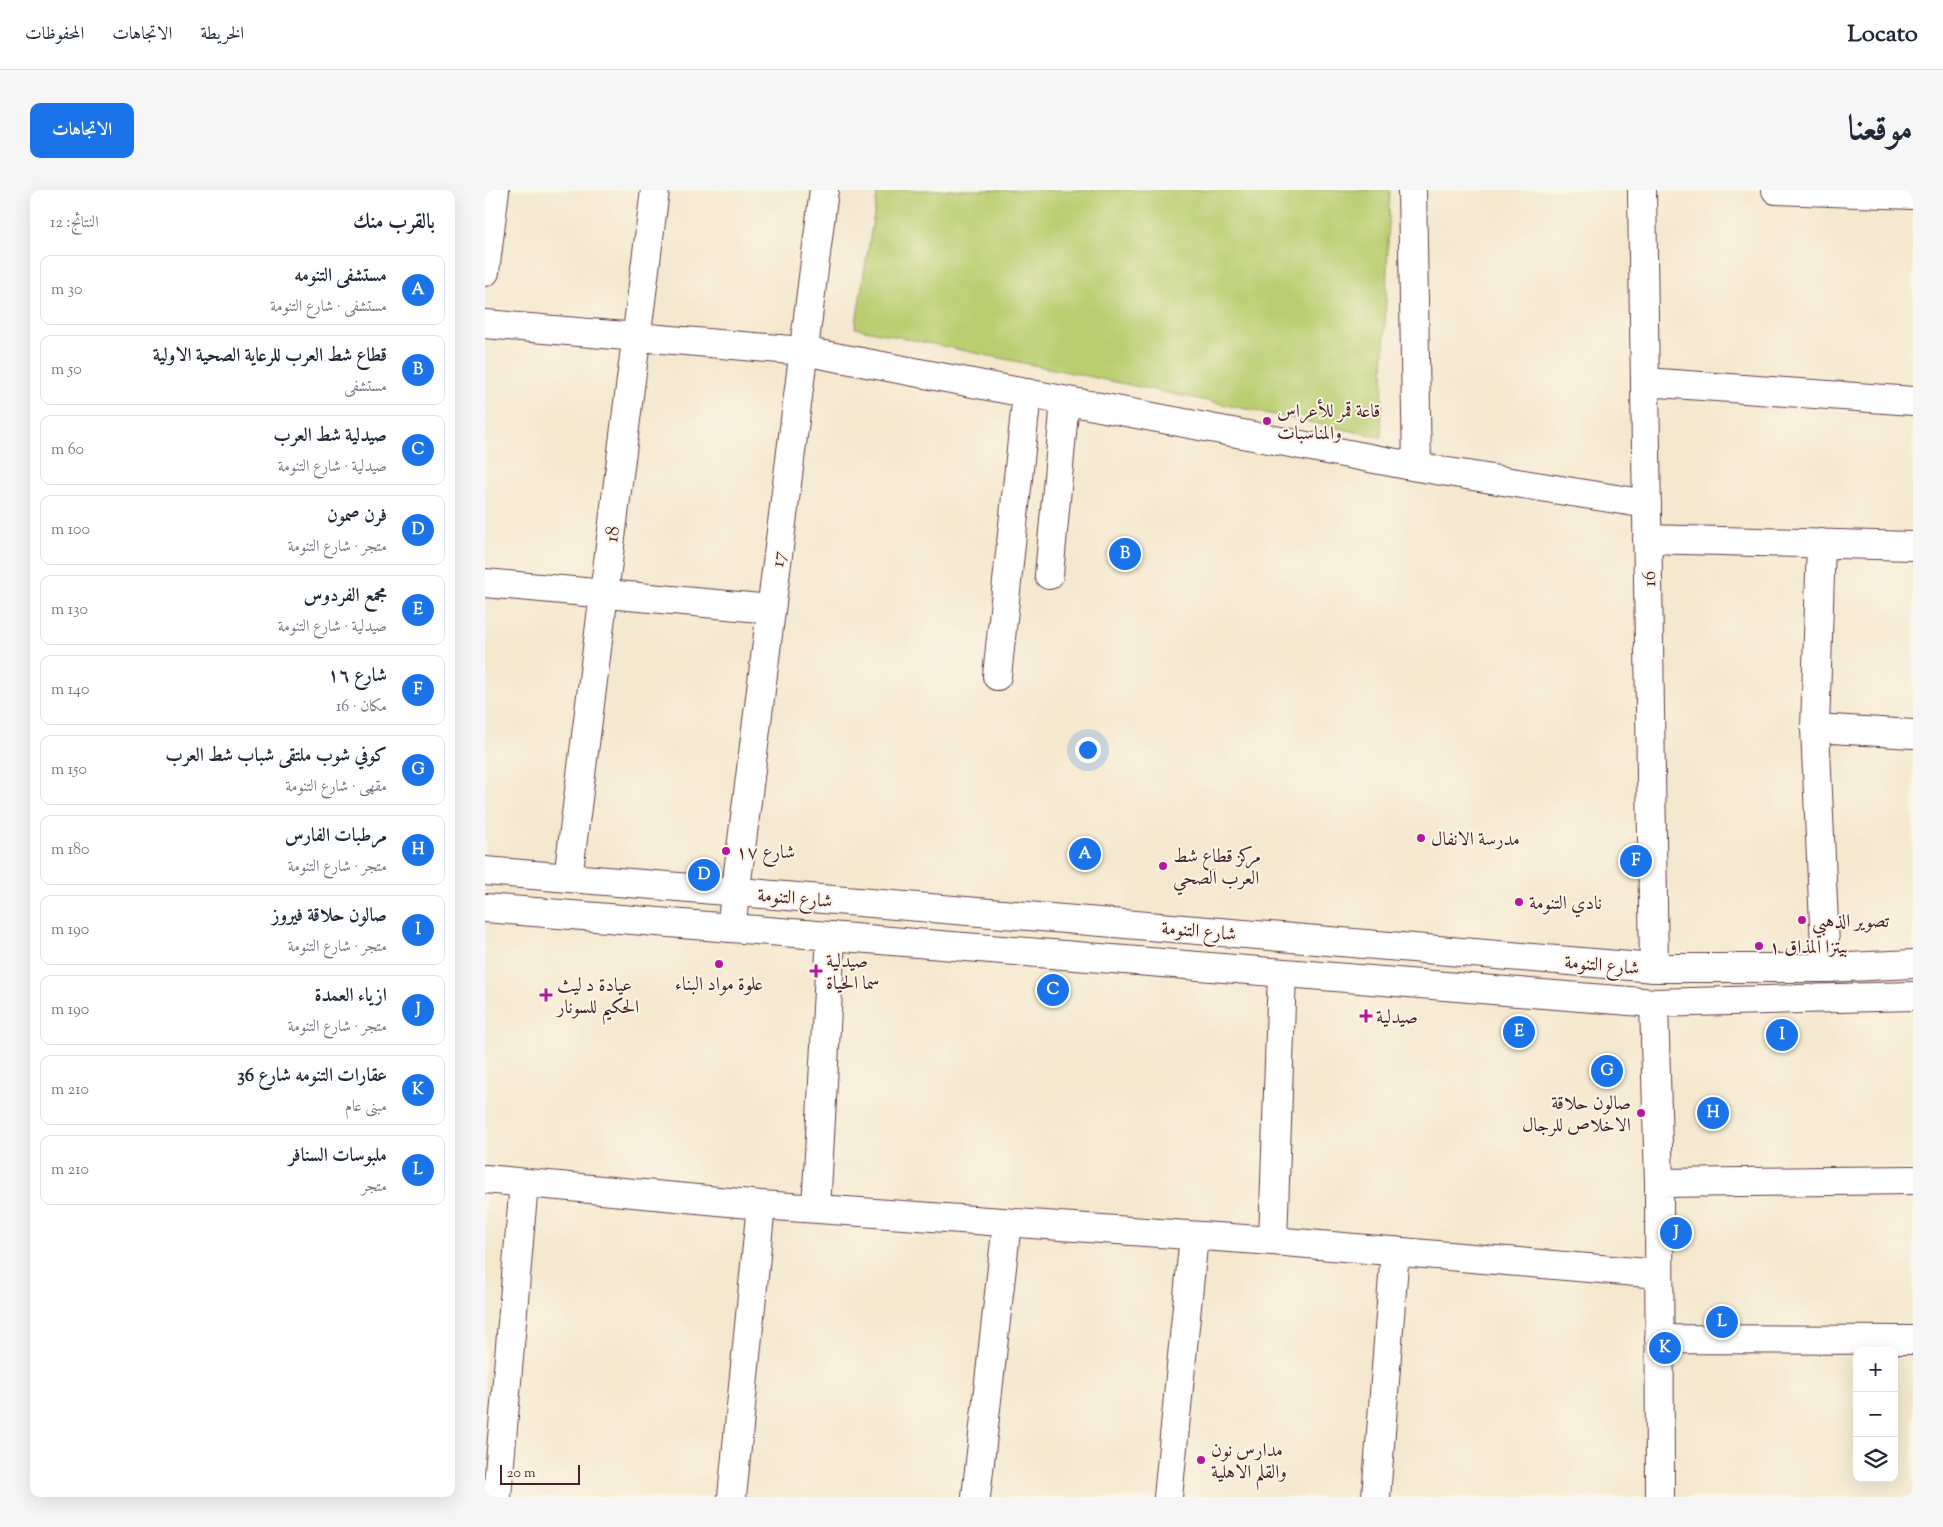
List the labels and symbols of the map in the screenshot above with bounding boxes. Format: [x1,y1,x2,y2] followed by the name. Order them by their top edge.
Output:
[1277,399,1380,448] place label: قاعة قمر للأعراس والمناسبات
[1261,415,1273,427] marker: قاعة قمر للأعراس والمناسبات
[599,525,628,544] street label: 18
[1109,535,1141,573] pin: B
[765,549,794,569] street label: 17
[1637,571,1664,587] street label: 16
[1075,737,1101,763] your location
[1431,827,1520,854] place label: مدرسة الانفال
[1415,832,1427,844] marker: مدرسة الانفال
[1069,835,1101,873] pin: A
[736,840,795,867] place label: شارع ١٧
[1620,842,1652,880] pin: F
[1173,844,1261,896] place label: مركز قطاع شط العرب الصحي
[720,845,732,857] marker: شارع ١٧
[688,856,720,894] pin: D
[1157,860,1169,872] marker: مركز قطاع شط العرب الصحي
[756,883,833,916] street label: شارع التنومة
[1529,891,1602,918] place label: نادي التنومة
[1513,896,1525,908] marker: نادي التنومة
[1812,909,1889,939] place label: تصوير الذهبي
[1796,914,1808,926] marker: تصوير الذهبي
[1160,916,1237,949] street label: شارع التنومة
[1769,935,1848,962] place label: بيتزا المذاق ١
[1753,940,1765,952] marker: بيتزا المذاق ١
[826,949,880,998] place label: صيدلية سما الحياة
[1563,950,1640,983] street label: شارع التنومة
[713,958,725,970] marker: علوة مواد البناء
[810,965,822,977] marker: صيدلية سما الحياة
[1037,971,1069,1009] pin: C
[675,972,763,999] place label: علوة مواد البناء
[555,973,639,1026] place label: عيادة د ليث الحكيم للسونار
[539,988,553,1002] marker: عيادة د ليث الحكيم للسونار
[1376,1005,1418,1032] place label: صيدلية
[1360,1010,1372,1022] marker: صيدلية
[1503,1013,1535,1051] pin: E
[1766,1016,1798,1054] pin: I
[1591,1052,1623,1090] pin: G
[1522,1091,1631,1140] place label: صالون حلاقة الاخلاص للرجال
[1697,1094,1729,1132] pin: H
[1635,1107,1647,1119] marker: صالون حلاقة الاخلاص للرجال
[1660,1214,1692,1252] pin: J
[1706,1303,1738,1341] pin: L
[1649,1329,1681,1367] pin: K
[1211,1438,1287,1491] place label: مدارس نون والقلم الاهلية
[1195,1454,1207,1466] marker: مدارس نون والقلم الاهلية
[500,1462,580,1485] scale bar

